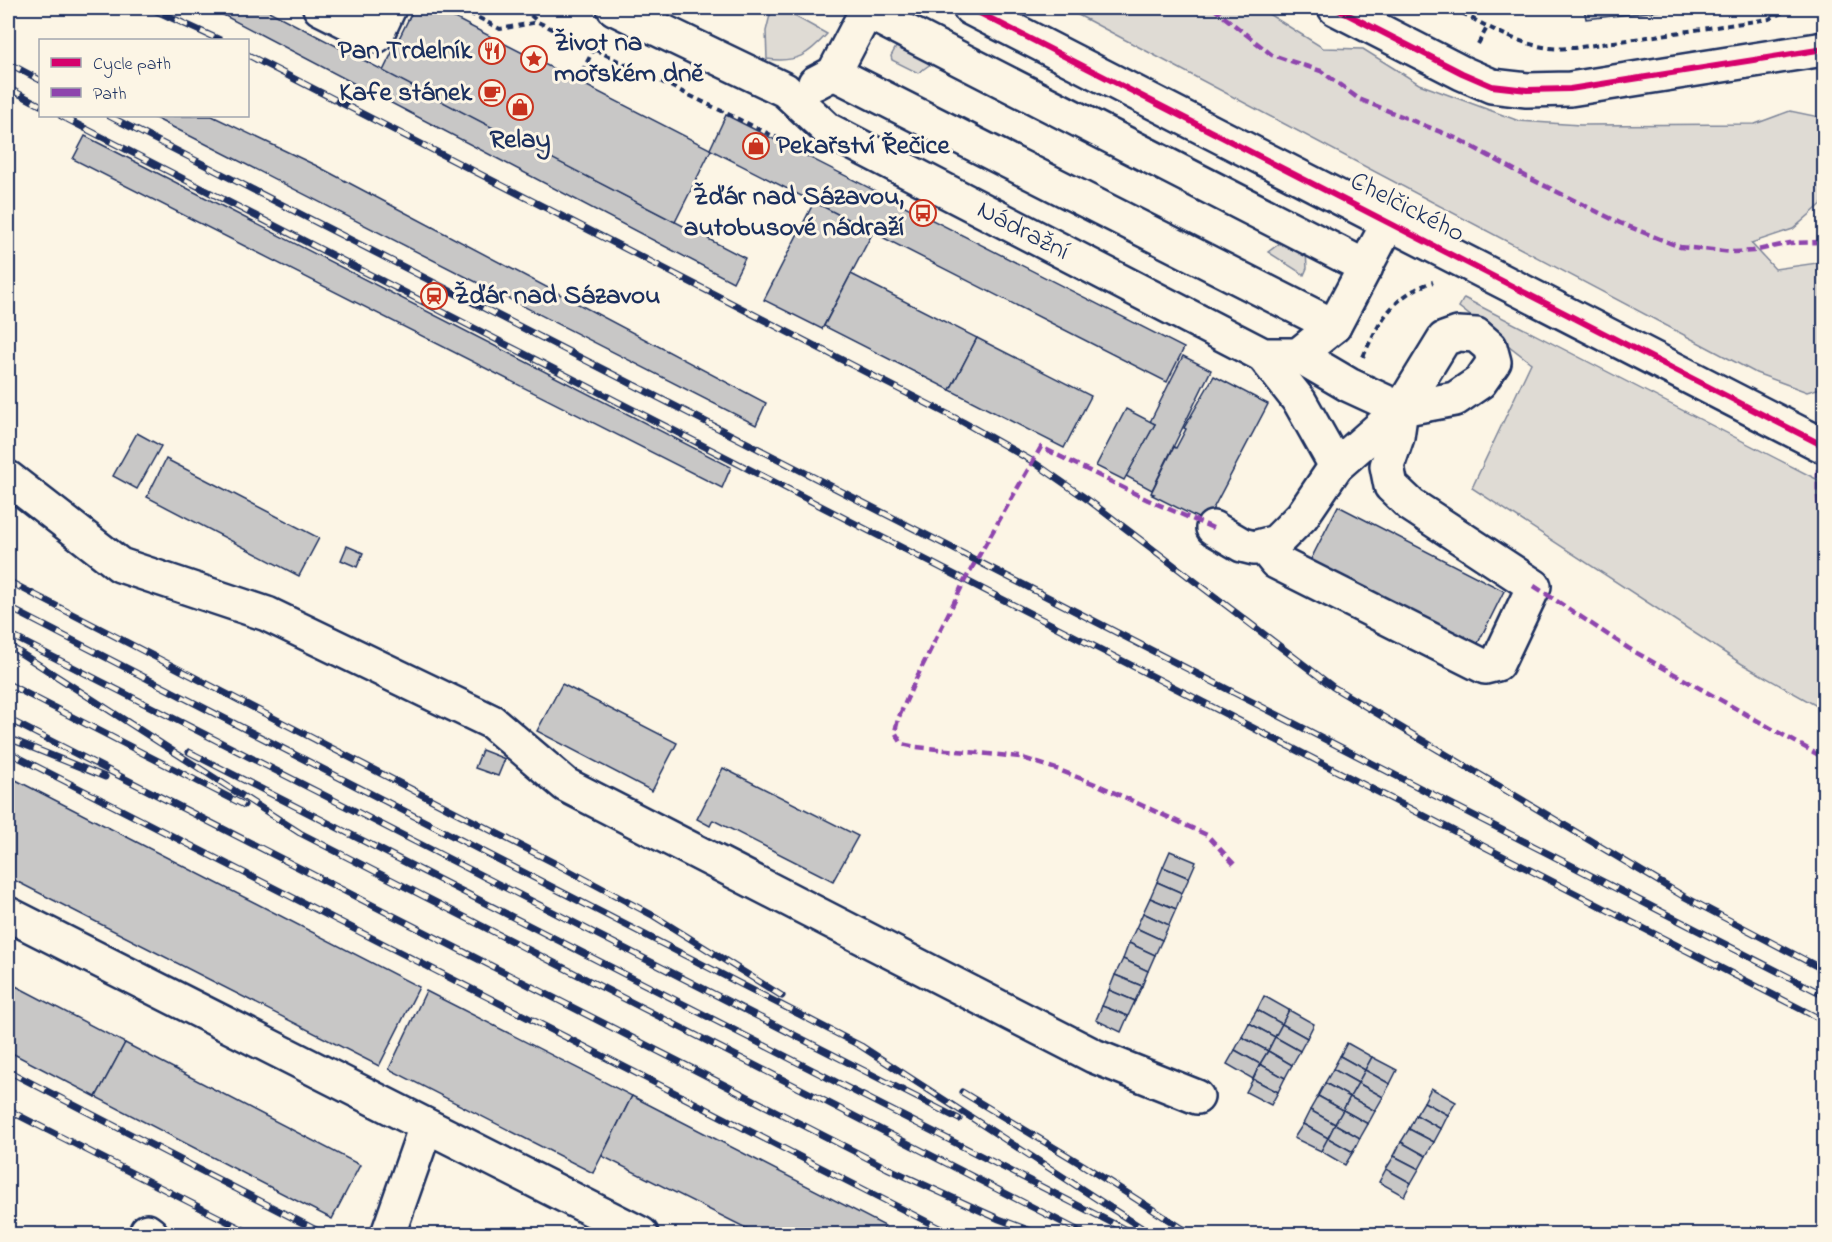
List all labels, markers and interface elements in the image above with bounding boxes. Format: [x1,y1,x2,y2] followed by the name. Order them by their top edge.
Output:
[554,24,704,94] place label: Život na mořském dně
[338,32,473,71] place label: Pan Trdelník
[477,36,507,66] restaurant icon: Pan Trdelník
[39,39,249,117] legend
[519,44,549,74] place icon: Život na mořském dně
[93,52,171,78] text: Cycle path
[339,74,473,113] place label: Kafe stánek
[477,78,507,108] cafe icon: Kafe stánek
[93,82,127,108] text: Path
[505,92,535,122] shop icon: Relay
[489,121,551,160] place label: Relay
[776,127,951,166] place label: Pekařství Řečice
[741,131,771,161] shop icon: Pekařství Řečice
[1343,162,1471,254] street label: Chelčického
[684,178,904,248] place label: Žďár nad Sázavou, autobusové nádraží
[970,191,1076,271] street label: Nádražní
[908,198,938,228] bus stop icon: Žďár nad Sázavou, autobusové nádraží
[454,277,660,316] place label: Žďár nad Sázavou
[419,281,449,311] station icon: Žďár nad Sázavou

